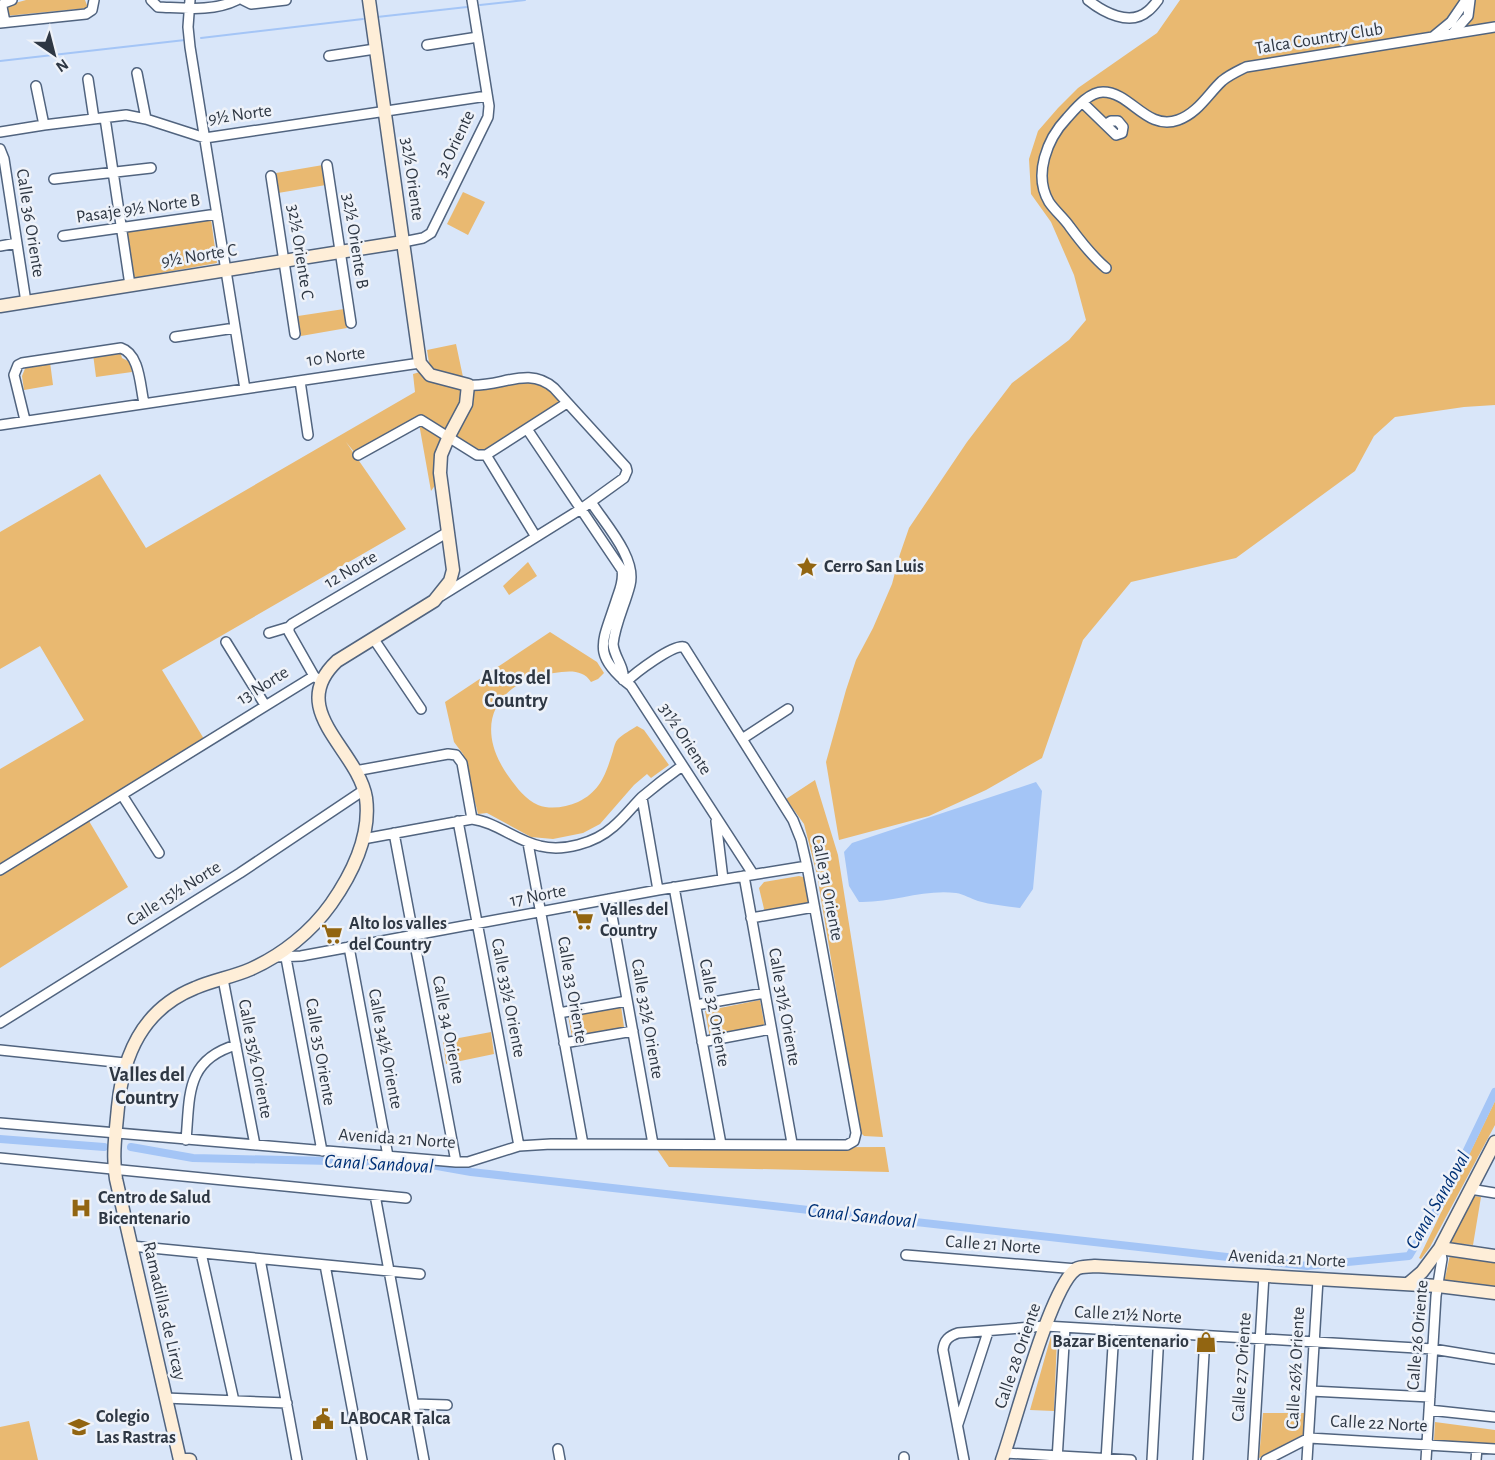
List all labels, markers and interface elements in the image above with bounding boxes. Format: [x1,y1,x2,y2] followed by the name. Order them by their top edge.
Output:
[1254,20,1384,58] street label: Talca Country Club
[24,24,84,84] north arrow
[53,56,71,75] text: N
[207,102,273,128] street label: 9½ Norte
[432,108,478,180] street label: 32 Oriente
[397,136,427,222] street label: 32½ Oriente
[13,167,47,279] street label: Calle 36 Oriente
[75,191,201,227] street label: Pasaje 9½ Norte B
[339,192,371,290] street label: 32½ Oriente B
[284,203,316,301] street label: 32½ Oriente C
[160,241,238,271] street label: 9½ Norte C
[306,344,366,370] street label: 10 Norte
[322,548,380,592] street label: 12 Norte
[795,555,819,579] place icon: Cerro San Luis
[824,558,924,576] place label: Cerro San Luis
[234,663,292,709] street label: 13 Norte
[481,668,551,711] district label: Altos del Country
[655,700,715,778] street label: 31½ Oriente
[808,834,846,942] street label: Calle 31 Oriente
[124,858,224,930] street label: Calle 15½ Norte
[508,882,568,910] street label: 17 Norte
[600,901,668,940] place label: Valles del Country
[571,908,595,932] supermarket icon: Valles del Country
[349,915,447,954] place label: Alto los valles del Country
[320,922,344,946] supermarket icon: Alto los valles del Country
[554,935,590,1045] street label: Calle 33 Oriente
[488,937,528,1059] street label: Calle 33½ Oriente
[765,947,803,1067] street label: Calle 31½ Oriente
[628,958,666,1080] street label: Calle 32½ Oriente
[696,958,732,1068] street label: Calle 32 Oriente
[429,974,467,1086] street label: Calle 34 Oriente
[365,987,405,1111] street label: Calle 34½ Oriente
[302,997,338,1107] street label: Calle 35 Oriente
[235,998,275,1120] street label: Calle 35½ Oriente
[109,1065,185,1108] district label: Valles del Country
[338,1126,456,1152] street label: Avenida 21 Norte
[1402,1148,1474,1252] water label: Canal Sandoval
[324,1151,434,1177] water label: Canal Sandoval
[98,1189,211,1228] place label: Centro de Salud Bicentenario
[69,1196,93,1220] hospital icon: Centro de Salud Bicentenario
[807,1200,918,1232] water label: Canal Sandoval
[945,1233,1041,1257] street label: Calle 21 Norte
[139,1240,189,1382] street label: Ramadillas de Lircay
[1228,1247,1346,1271] street label: Avenida 21 Norte
[1404,1279,1432,1391] street label: Calle 26 Oriente
[992,1301,1044,1411] street label: Calle 28 Oriente
[1074,1303,1182,1327] street label: Calle 21½ Norte
[1284,1306,1308,1430] street label: Calle 26½ Oriente
[1229,1312,1255,1422] street label: Calle 27 Oriente
[1194,1330,1218,1354] shop icon: Bazar Bicentenario
[1052,1333,1189,1351] place label: Bazar Bicentenario
[311,1407,335,1431] public building icon: LABOCAR Talca
[96,1408,176,1447] place label: Colegio Las Rastras
[340,1410,451,1428] place label: LABOCAR Talca
[1330,1412,1428,1436] street label: Calle 22 Norte
[67,1415,91,1439] school or university icon: Colegio Las Rastras

